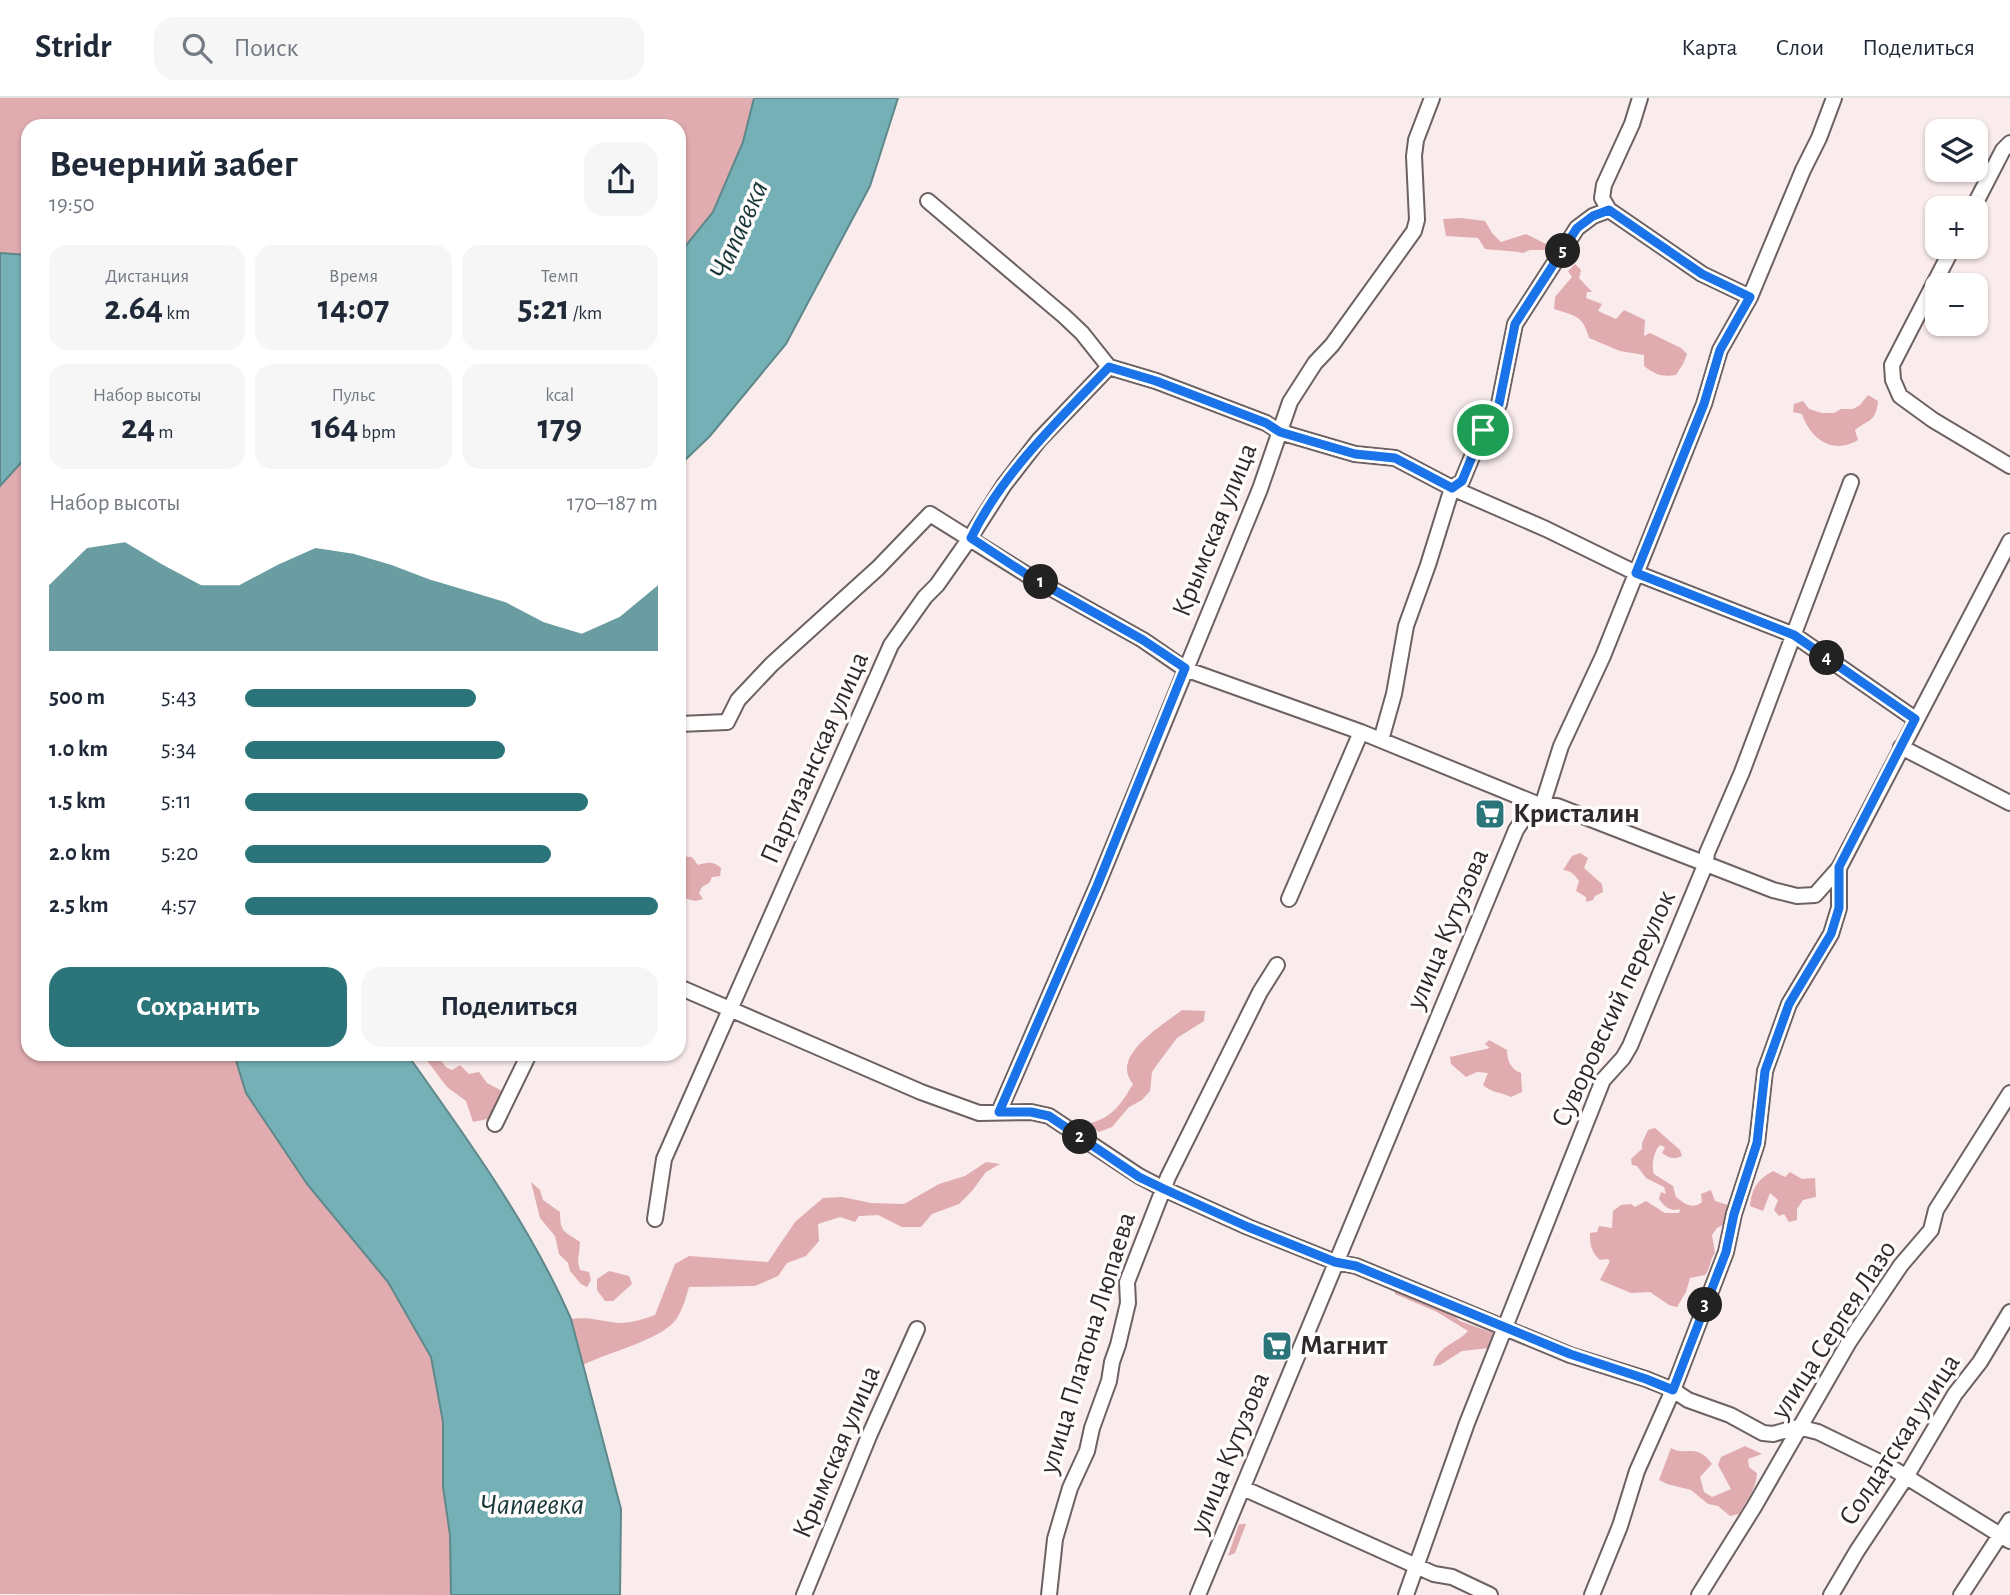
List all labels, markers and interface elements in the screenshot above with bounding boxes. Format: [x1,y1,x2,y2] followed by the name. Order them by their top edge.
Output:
[154,17,644,80] search box
[178,29,216,67] icon: search
[35,31,112,64] text: Stridr
[234,35,299,61] text: Поиск
[1681,36,1737,60] text: Карта
[1775,36,1824,60] text: Слои
[1862,36,1975,60] text: Поделиться
[1925,119,1988,336] map controls
[1925,119,1988,182] button: layers
[584,142,658,216] button: share
[49,146,298,184] text: Вечерний забег
[704,176,774,284] water label: Чапаевка
[49,193,95,216] text: 19:50
[1925,196,1988,259] button: +
[1546,234,1580,268] pin: 5
[1558,241,1567,260] text: 5
[105,267,189,286] text: Дистанция
[329,267,378,286] text: Время
[541,267,579,286] text: Темп
[1925,273,1988,336] button: −
[104,291,163,326] text: 2.64
[318,291,389,326] text: 14:07
[517,291,570,326] text: 5:21
[163,304,190,323] text: km
[570,304,602,323] text: /km
[93,386,201,405] text: Набор высоты
[331,386,376,405] text: Пульс
[545,386,574,405] text: kcal
[1453,400,1513,460] pin
[121,410,155,445] text: 24
[311,410,358,445] text: 164
[538,410,582,445] text: 179
[1464,411,1502,449] icon: arrive
[155,423,173,442] text: m
[358,423,396,442] text: bpm
[1168,439,1263,621] street label: Крымская улица
[49,492,181,515] text: Набор высоты
[567,492,658,515] text: 170–187 m
[1024,564,1058,600] pin: 1
[1037,572,1044,591] text: 1
[1810,640,1844,676] pin: 4
[756,648,874,868] street label: Партизанская улица
[1822,648,1831,667] text: 4
[49,686,105,709] text: 500 m
[161,686,196,709] text: 5:43
[49,738,108,761] text: 1.0 km
[161,738,196,761] text: 5:34
[49,790,106,813] text: 1.5 km
[161,790,192,813] text: 5:11
[1473,797,1507,831] supermarket icon: Кристалин
[1513,800,1640,828] place label: Кристалин
[49,842,111,865] text: 2.0 km
[161,842,199,865] text: 5:20
[1401,845,1494,1014] street label: улица Кутузова
[1547,886,1681,1132] street label: Суворовский переулок
[49,894,108,917] text: 2.5 km
[161,894,197,917] text: 4:57
[49,967,347,1047] button: Сохранить
[361,967,658,1047] button: Поделиться
[1062,1119,1098,1154] pin: 2
[1075,1127,1084,1146] text: 2
[1035,1209,1141,1478] street label: улица Платона Люпаева
[1766,1236,1902,1425] street label: улица Сергея Лазо
[1688,1288,1722,1322] pin: 3
[1700,1295,1709,1314] text: 3
[1260,1329,1294,1363] supermarket icon: Магнит
[1300,1332,1389,1360] place label: Магнит
[1834,1349,1966,1531] street label: Солдатская улица
[788,1362,886,1542] street label: Крымская улица
[1185,1368,1275,1538] street label: улица Кутузова
[480,1490,584,1520] water label: Чапаевка

